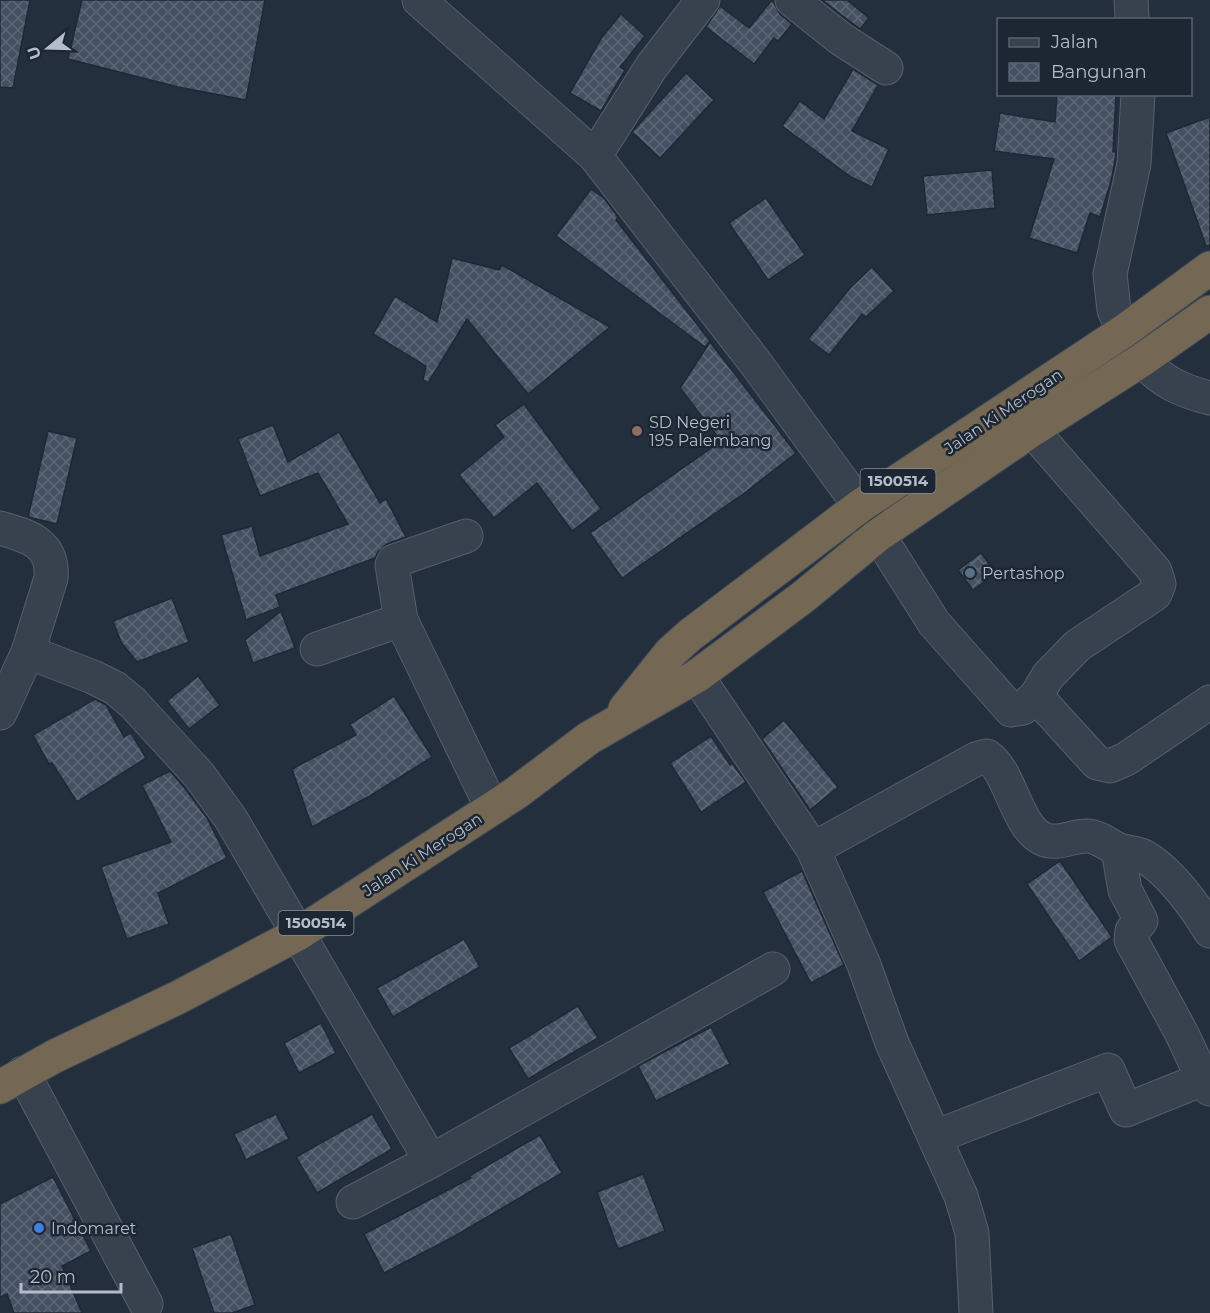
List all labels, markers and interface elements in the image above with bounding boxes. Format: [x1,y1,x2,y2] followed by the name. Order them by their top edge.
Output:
[18,18,78,78] north arrow
[997,18,1192,96] legend
[1050,31,1098,53] text: Jalan
[23,44,45,62] text: U
[1051,61,1147,83] text: Bangunan
[940,365,1066,459] street label: Jalan Ki Merogan
[649,413,771,450] place label: SD Negeri 195 Palembang
[630,424,644,438] marker: SD Negeri 195 Palembang
[860,469,936,493] road number: 1500514
[982,564,1065,583] place label: Pertashop
[963,566,977,580] marker: Pertashop
[358,809,486,901] street label: Jalan Ki Merogan
[278,911,354,935] road number: 1500514
[51,1219,137,1238] place label: Indomaret
[32,1221,46,1235] marker: Indomaret
[21,1256,122,1294] scale bar
[30,1266,76,1288] text: 20 m

